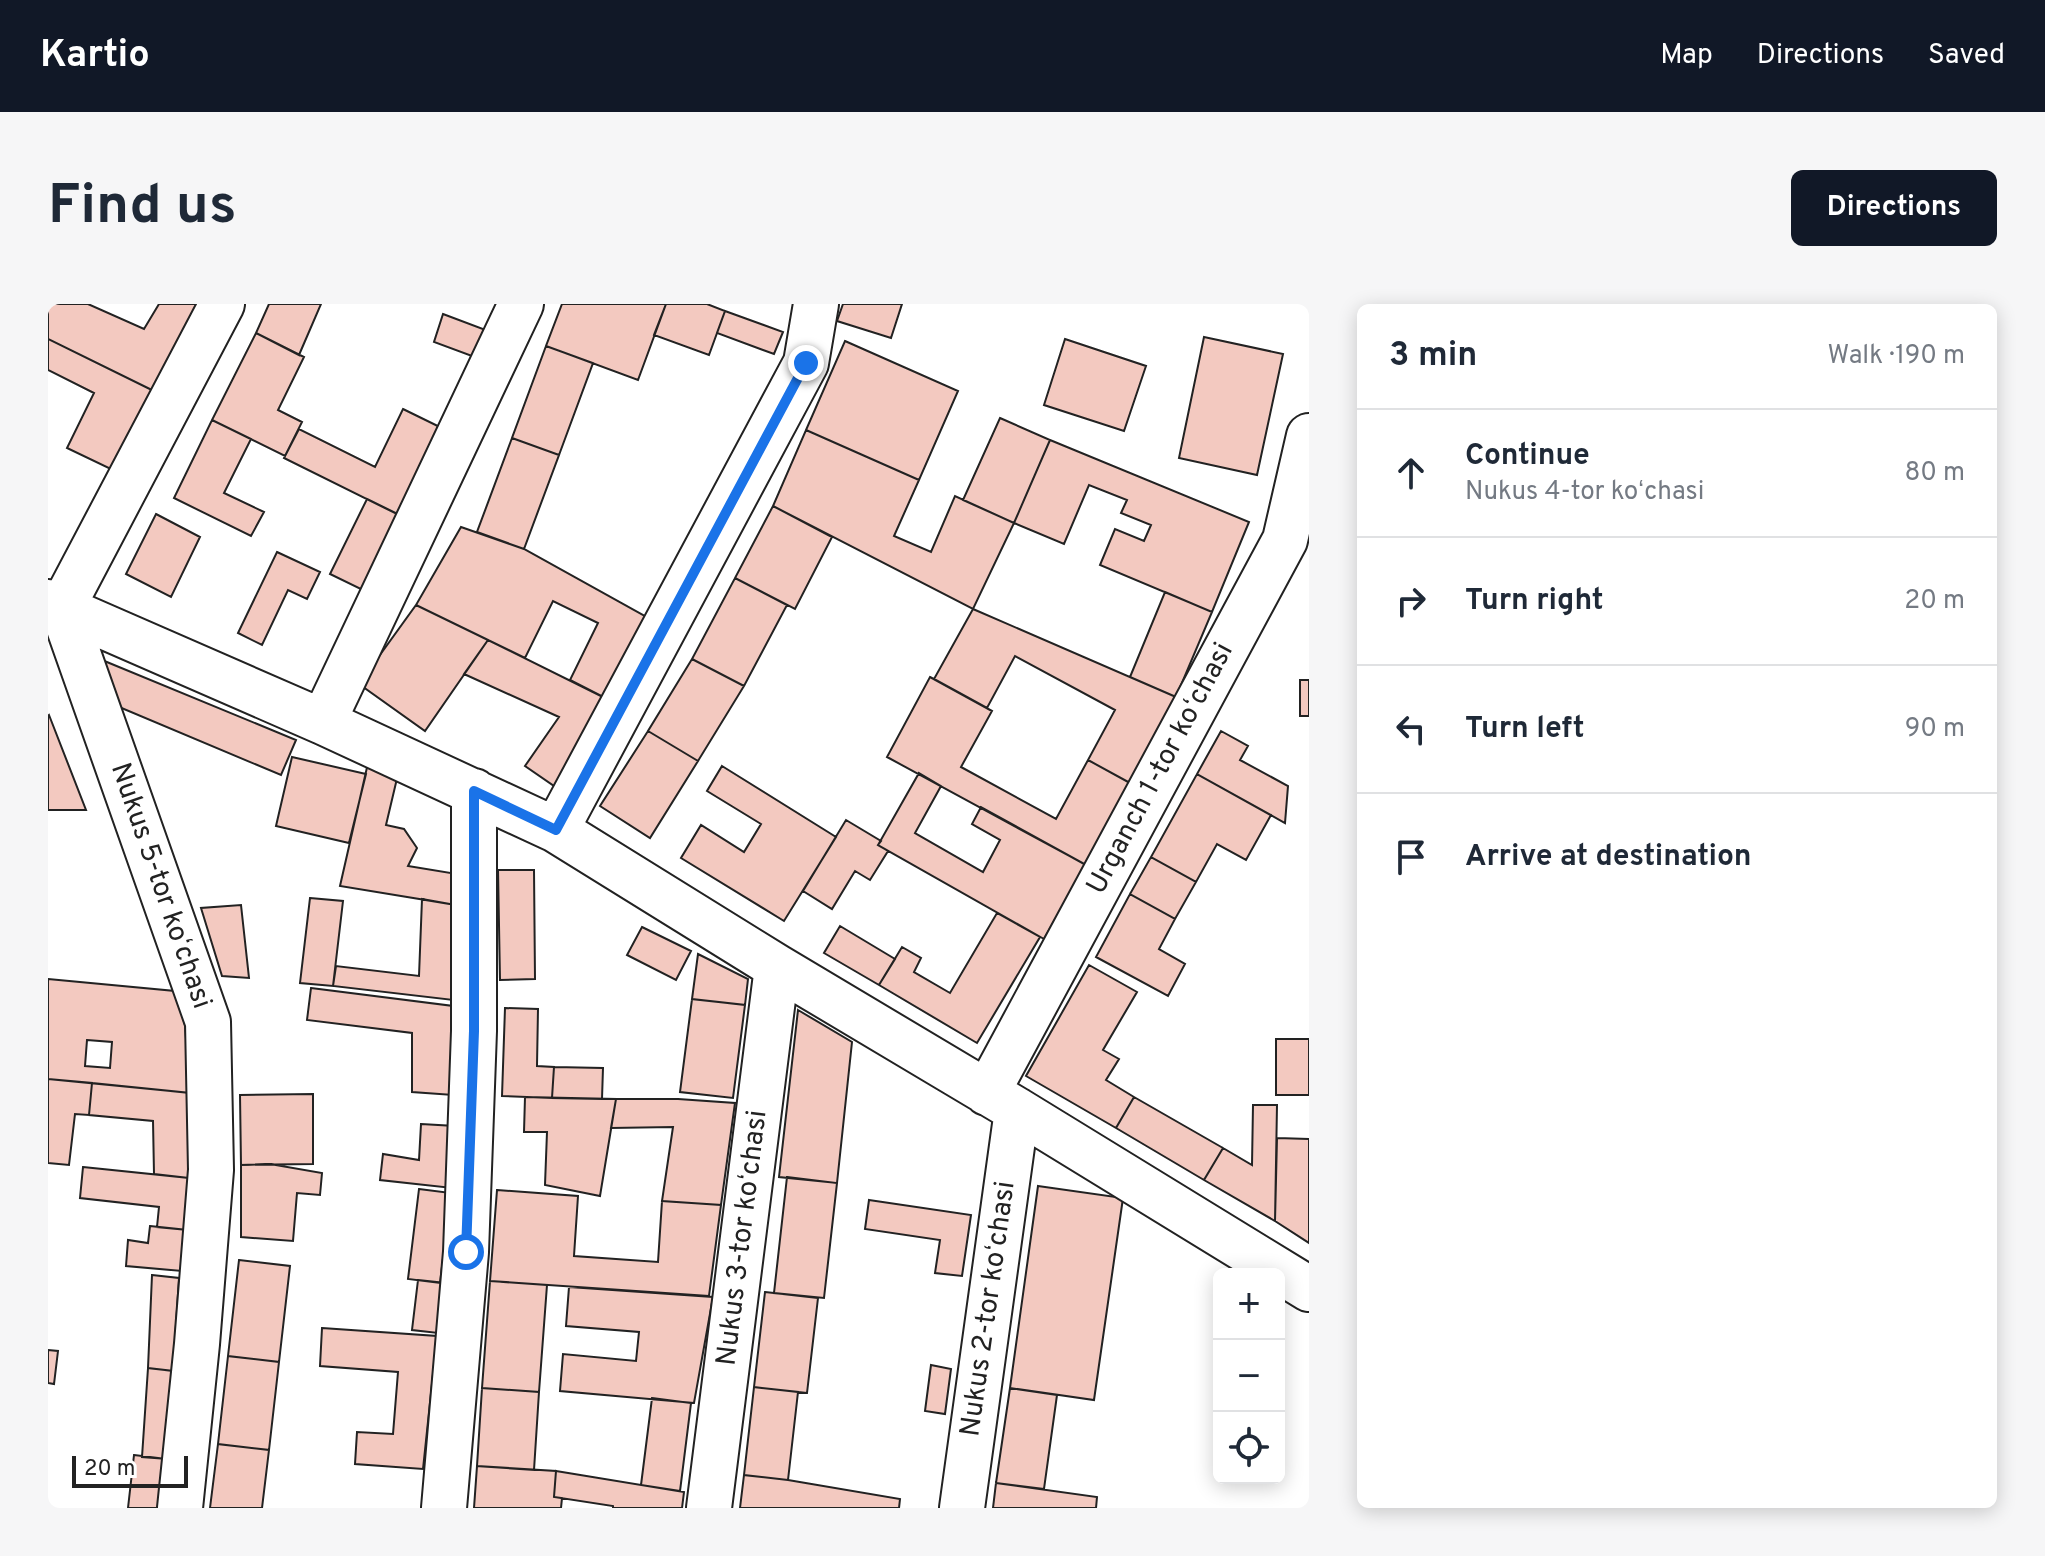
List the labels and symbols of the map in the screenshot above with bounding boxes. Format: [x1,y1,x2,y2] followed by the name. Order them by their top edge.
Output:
[788,345,824,381] route end
[1079,637,1243,901] street label: Urganch 1-tor koʻchasi
[101,758,219,1014] street label: Nukus 5-tor koʻchasi
[709,1108,777,1368] street label: Nukus 3-tor koʻchasi
[953,1179,1025,1439] street label: Nukus 2-tor koʻchasi
[448,1234,484,1270] route start
[72,1452,188,1488] scale bar

